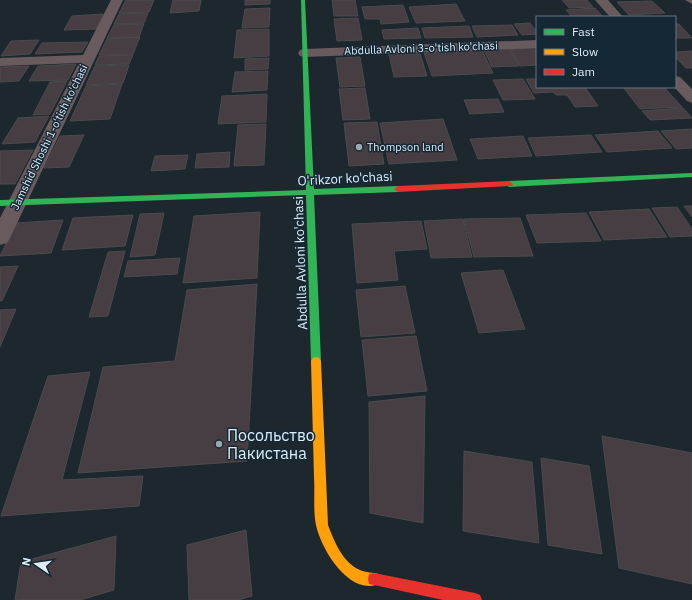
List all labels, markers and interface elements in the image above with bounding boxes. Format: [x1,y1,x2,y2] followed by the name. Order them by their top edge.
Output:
[536,16,676,88] legend
[572,24,595,39] text: Fast
[344,38,498,58] street label: Abdulla Avloni 3-o'tish ko'chasi
[572,44,598,59] text: Slow
[8,62,90,212] street label: Jamshid Shoshi 1-o'tish ko'chasi
[572,64,595,79] text: Jam
[367,140,444,154] place label: Thompson land
[354,142,364,152] marker: Thompson land
[297,168,393,189] street label: O'rikzor ko'chasi
[290,196,311,330] street label: Abdulla Avloni ko'chasi
[227,425,315,463] place label: Посольство Пакистана
[214,439,224,449] marker: Посольство Пакистана
[16,544,56,584] north arrow
[19,556,34,567] text: N

